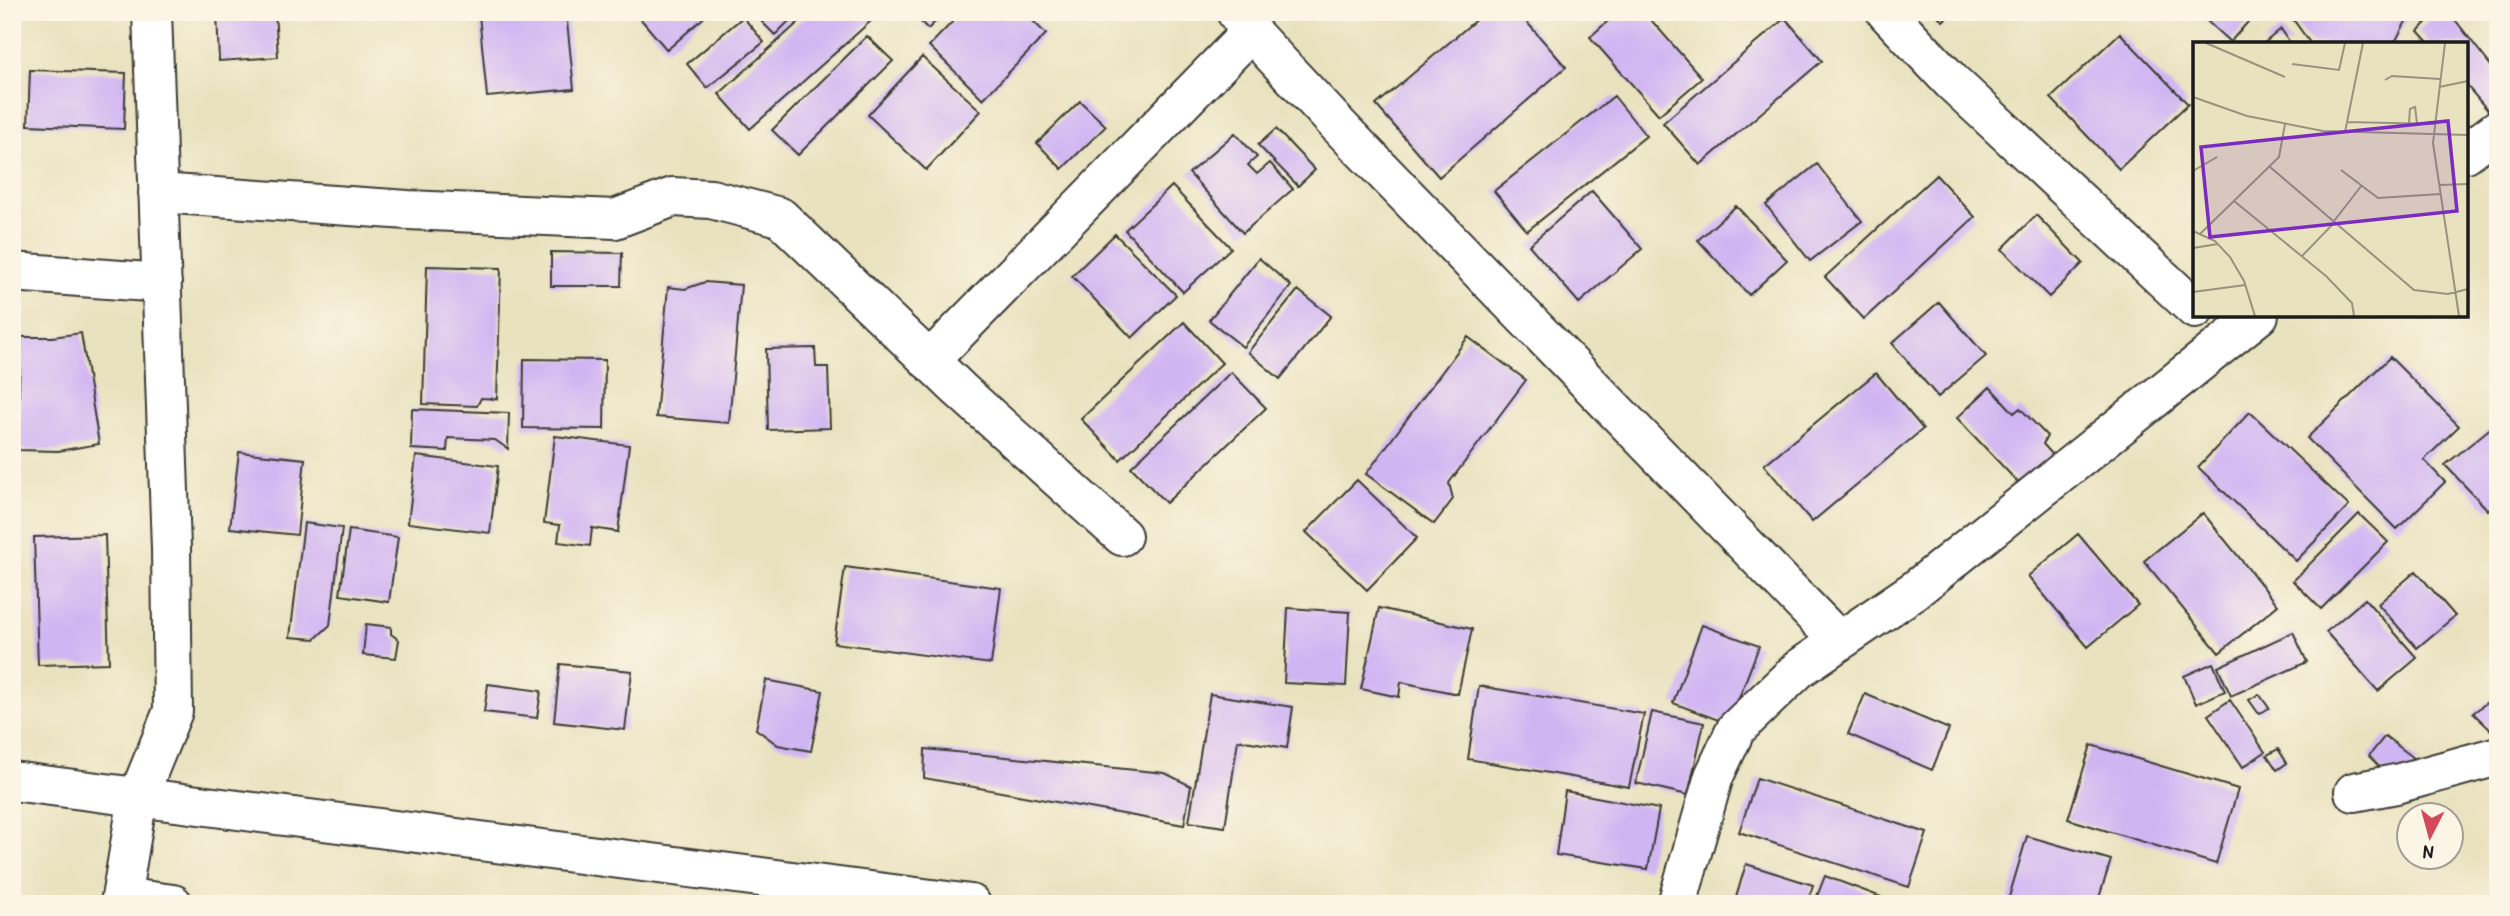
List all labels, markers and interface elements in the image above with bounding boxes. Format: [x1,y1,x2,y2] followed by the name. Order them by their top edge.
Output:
[2193,42,2468,317] inset map
[2394,800,2464,870] north arrow
[2422,839,2435,866] text: N

